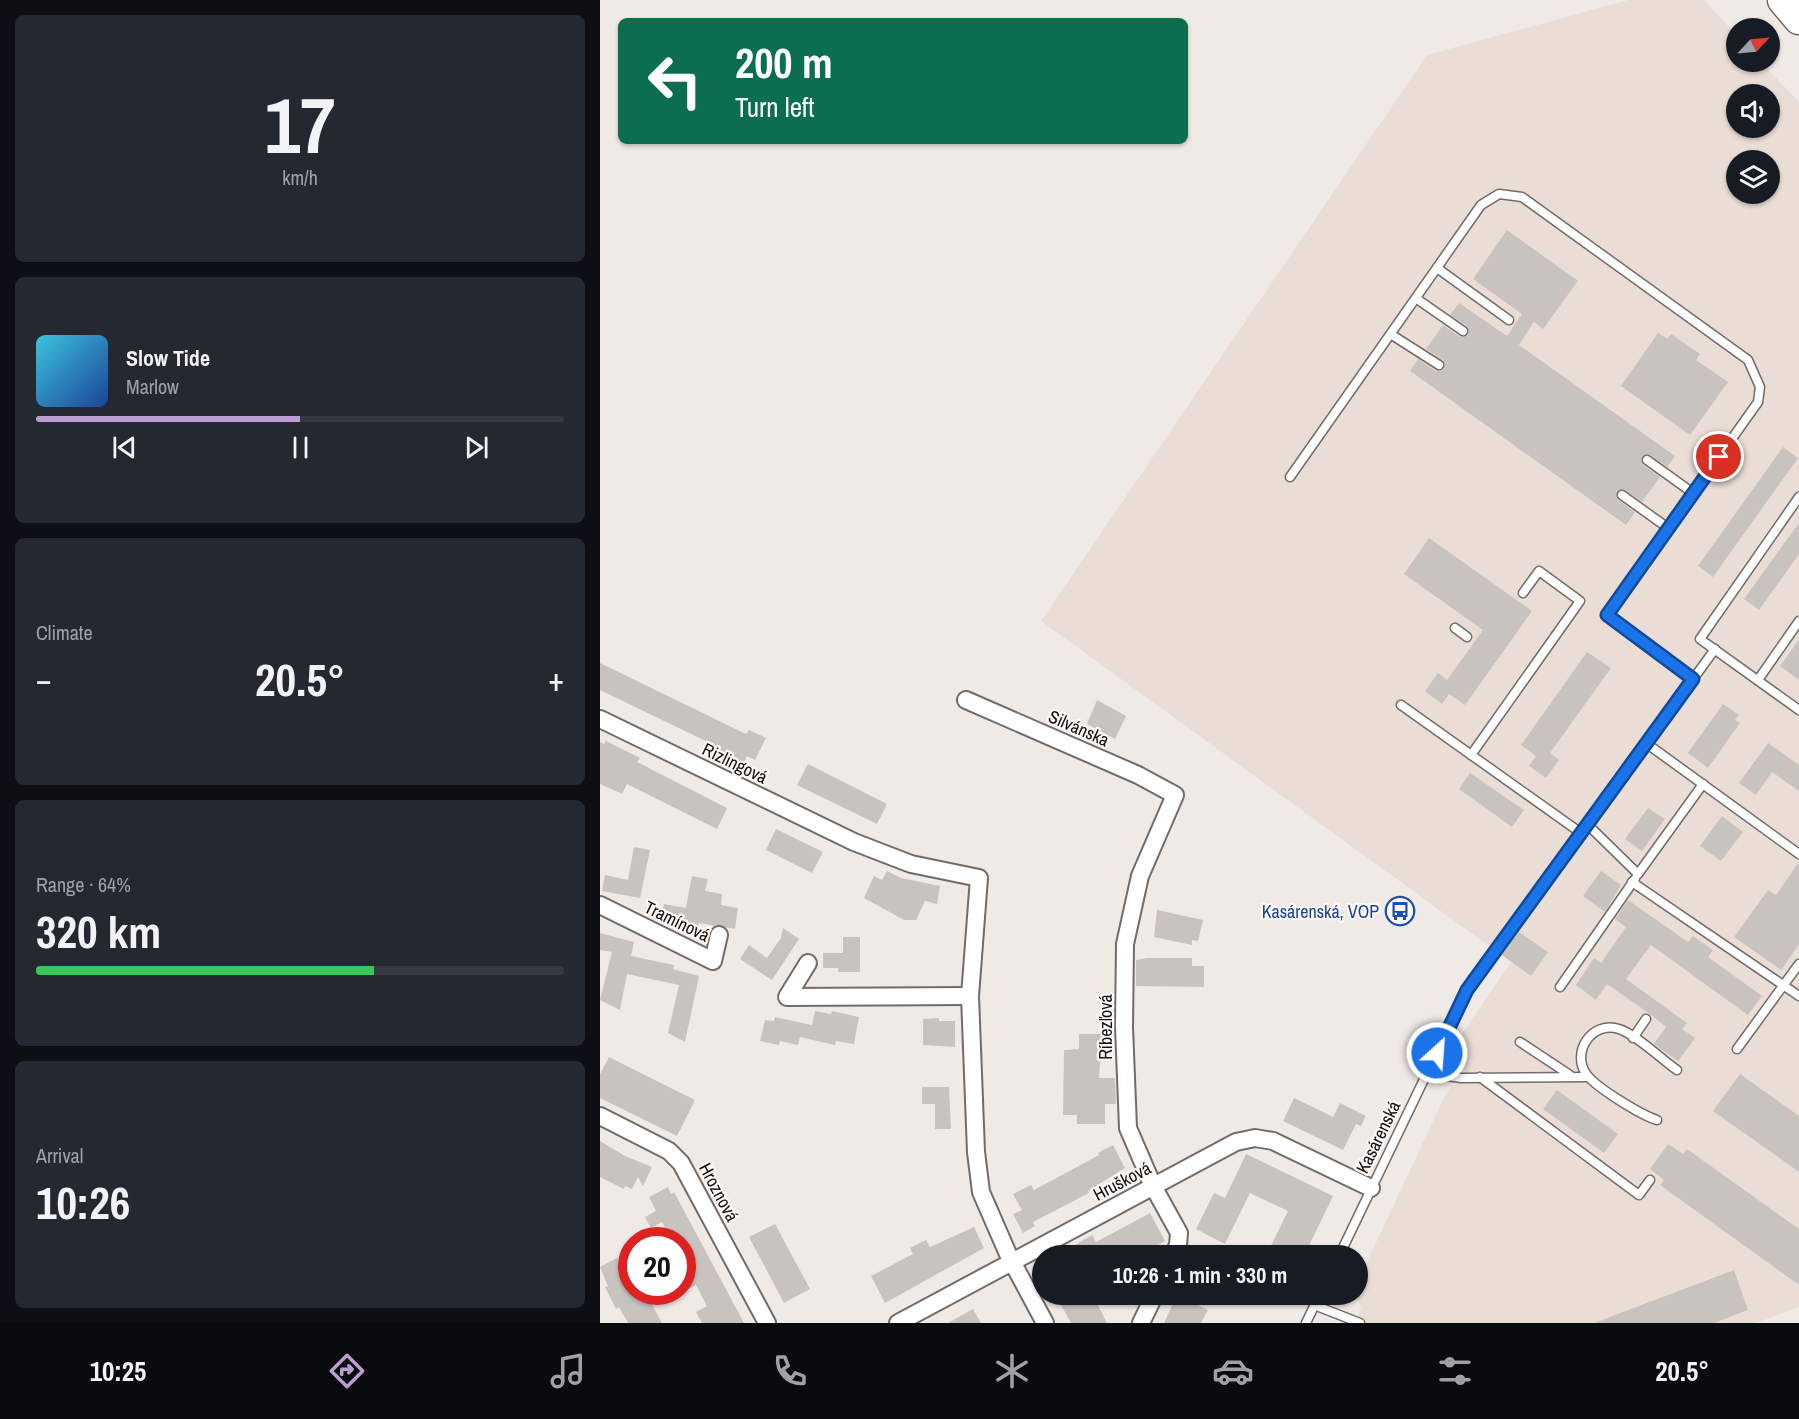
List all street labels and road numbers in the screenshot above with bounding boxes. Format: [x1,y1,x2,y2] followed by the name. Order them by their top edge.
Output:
[1045,704,1113,752] street label: Silvánska
[698,736,772,790] street label: Rizlingová
[640,894,714,948] street label: Tramínová
[1093,994,1118,1060] street label: Ríbezľová
[1350,1096,1406,1178] street label: Kasárenská
[1089,1155,1155,1207] street label: Hrušková
[693,1158,745,1226] street label: Hroznová

